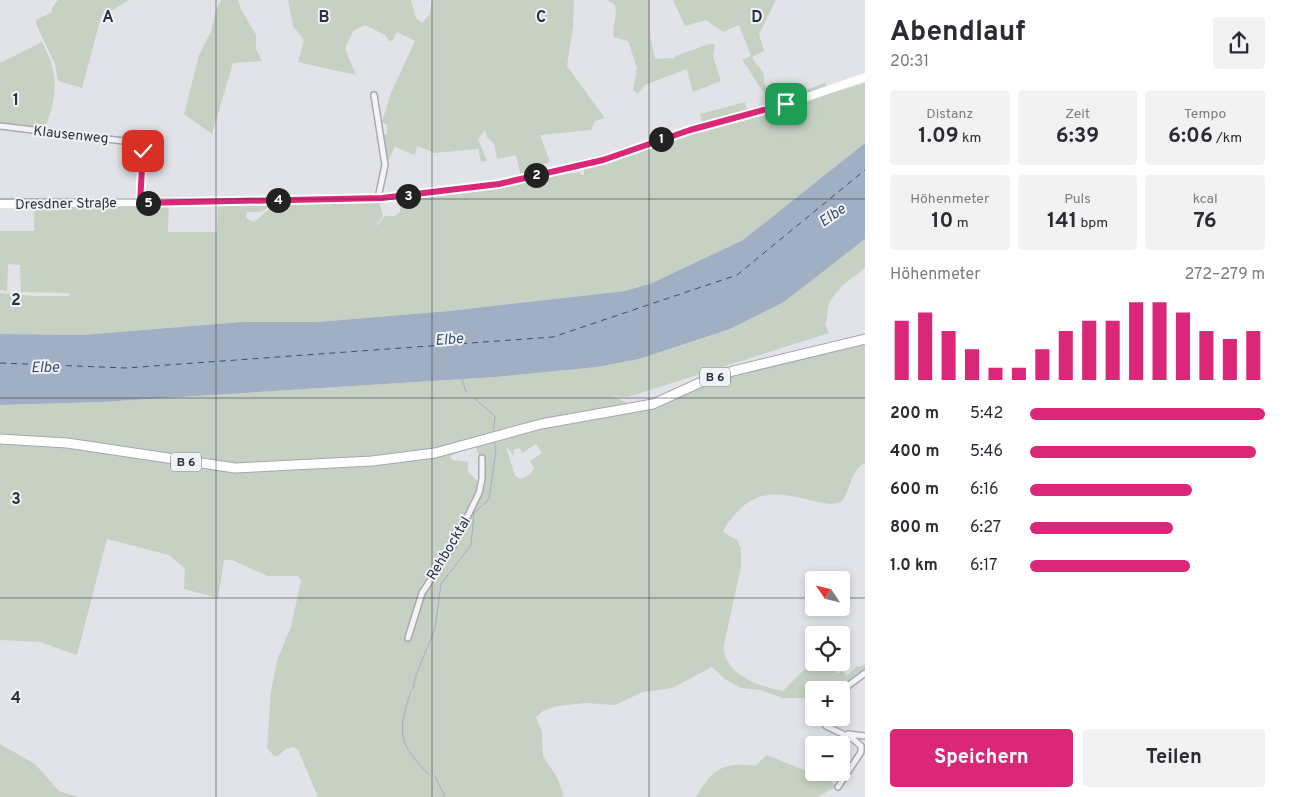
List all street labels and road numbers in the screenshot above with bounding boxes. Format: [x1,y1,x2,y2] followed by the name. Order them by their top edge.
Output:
[32,123,109,148] street label: Klausenweg
[15,195,117,214] street label: Dresdner Straße
[700,368,730,387] road number: B 6
[171,452,201,472] road number: B 6
[424,514,475,584] street label: Rehbocktal

